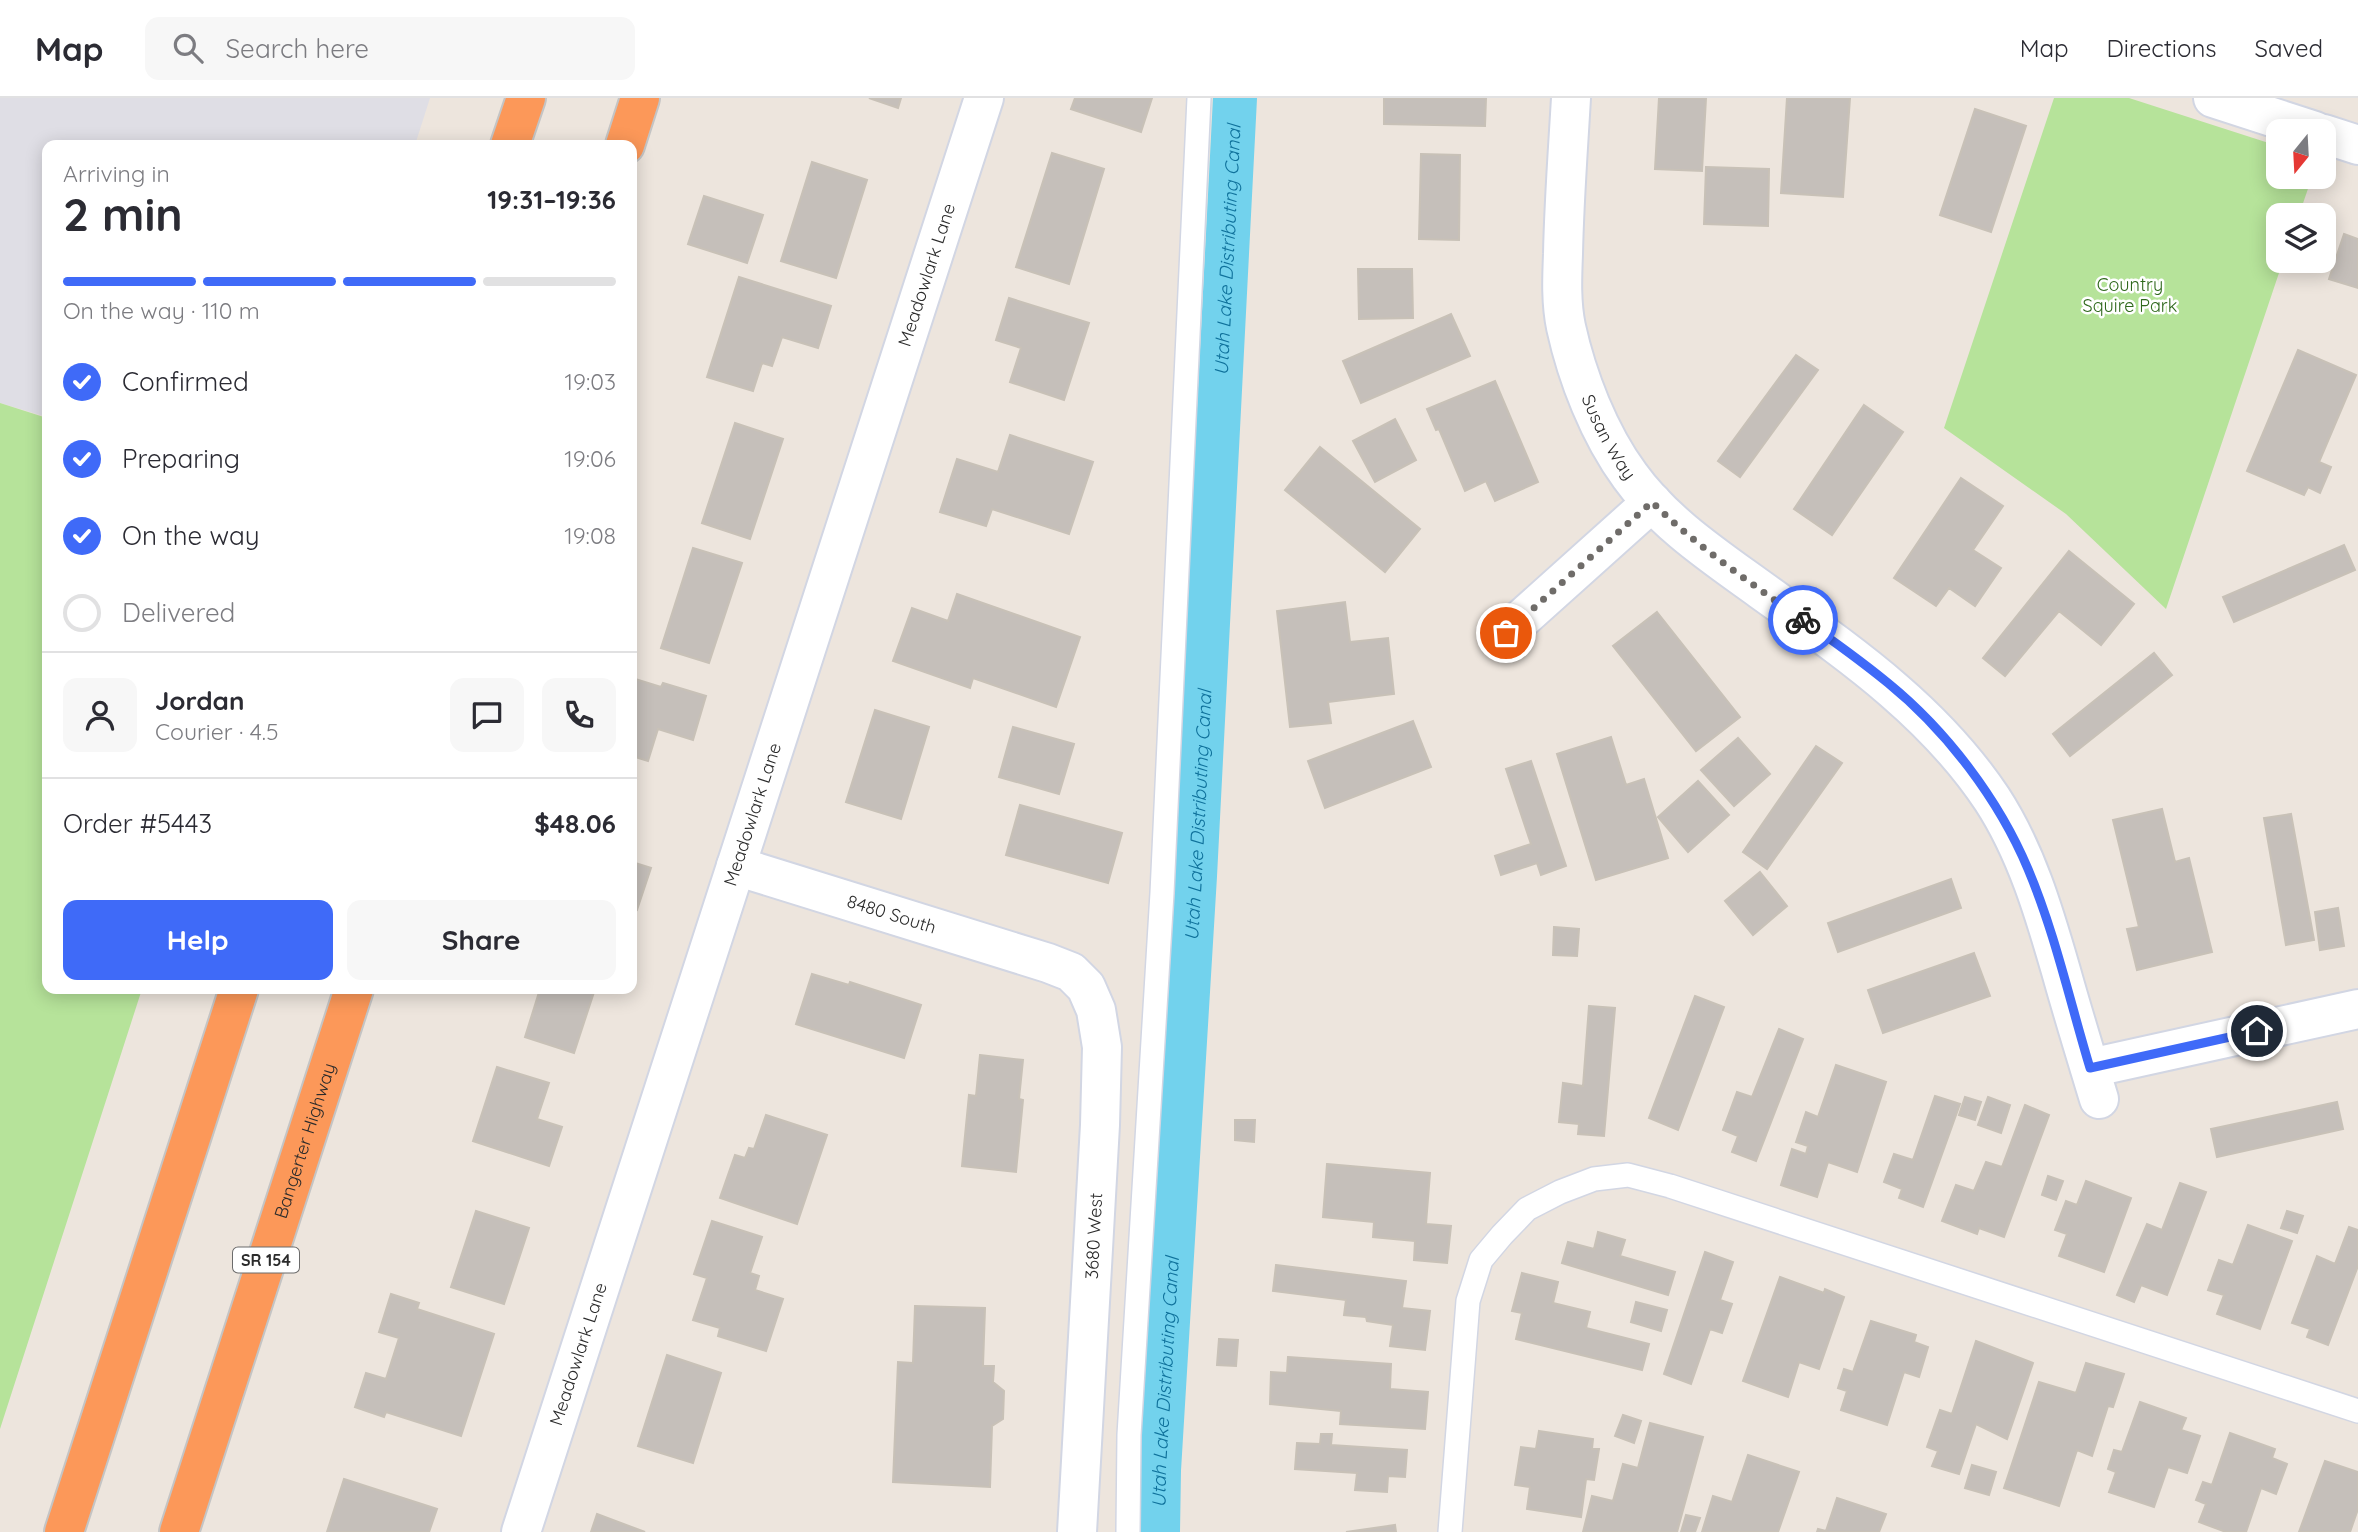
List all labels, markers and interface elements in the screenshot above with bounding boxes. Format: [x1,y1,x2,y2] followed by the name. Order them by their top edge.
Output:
[145,17,635,80] search box
[35,28,103,69] text: Map
[169,29,207,67] icon: search
[225,32,369,65] text: Search here
[2020,33,2069,63] text: Map
[2107,33,2217,63] text: Directions
[2255,33,2323,63] text: Saved
[2266,119,2336,189] north arrow
[2266,119,2336,273] map controls
[1209,121,1246,376] water label: Utah Lake Distributing Canal
[63,159,170,188] text: Arriving in
[487,183,616,216] text: 19:31–19:36
[63,185,183,243] text: 2 min
[893,200,960,349] street label: Meadowlark Lane
[2266,203,2336,273] button: layers
[2083,273,2177,317] park label: Country Squire Park
[63,296,260,325] text: On the way · 110 m
[63,363,101,401] icon: check
[122,365,249,398] text: Confirmed
[565,367,616,396] text: 19:03
[1577,391,1641,484] street label: Susan Way
[63,440,101,478] icon: check
[122,442,240,475] text: Preparing
[564,444,616,473] text: 19:06
[63,517,101,555] icon: check
[122,519,260,552] text: On the way
[564,521,616,550] text: 19:08
[1768,585,1838,655] courier
[122,596,235,629] text: Delivered
[1784,601,1822,639] icon: bike
[1476,603,1536,663] pin
[1487,614,1525,652] icon: bag
[63,678,137,752] button: person
[450,678,524,752] button: chat
[542,678,616,752] button: phone
[155,684,244,717] text: Jordan
[1179,687,1217,941] water label: Utah Lake Distributing Canal
[155,717,279,746] text: Courier · 4.5
[718,740,786,889] street label: Meadowlark Lane
[63,807,212,840] text: Order #5443
[534,807,616,840] text: $48.06
[844,889,939,939] street label: 8480 South
[63,900,333,980] button: Help
[347,900,616,980] button: Share
[2227,1001,2287,1061] pin
[2238,1012,2276,1050] icon: home
[269,1060,340,1221] street label: Bangerter Highway
[1080,1192,1107,1280] street label: 3680 West
[233,1248,299,1272] road number: SR 154
[1146,1254,1184,1508] water label: Utah Lake Distributing Canal
[544,1279,612,1428] street label: Meadowlark Lane

